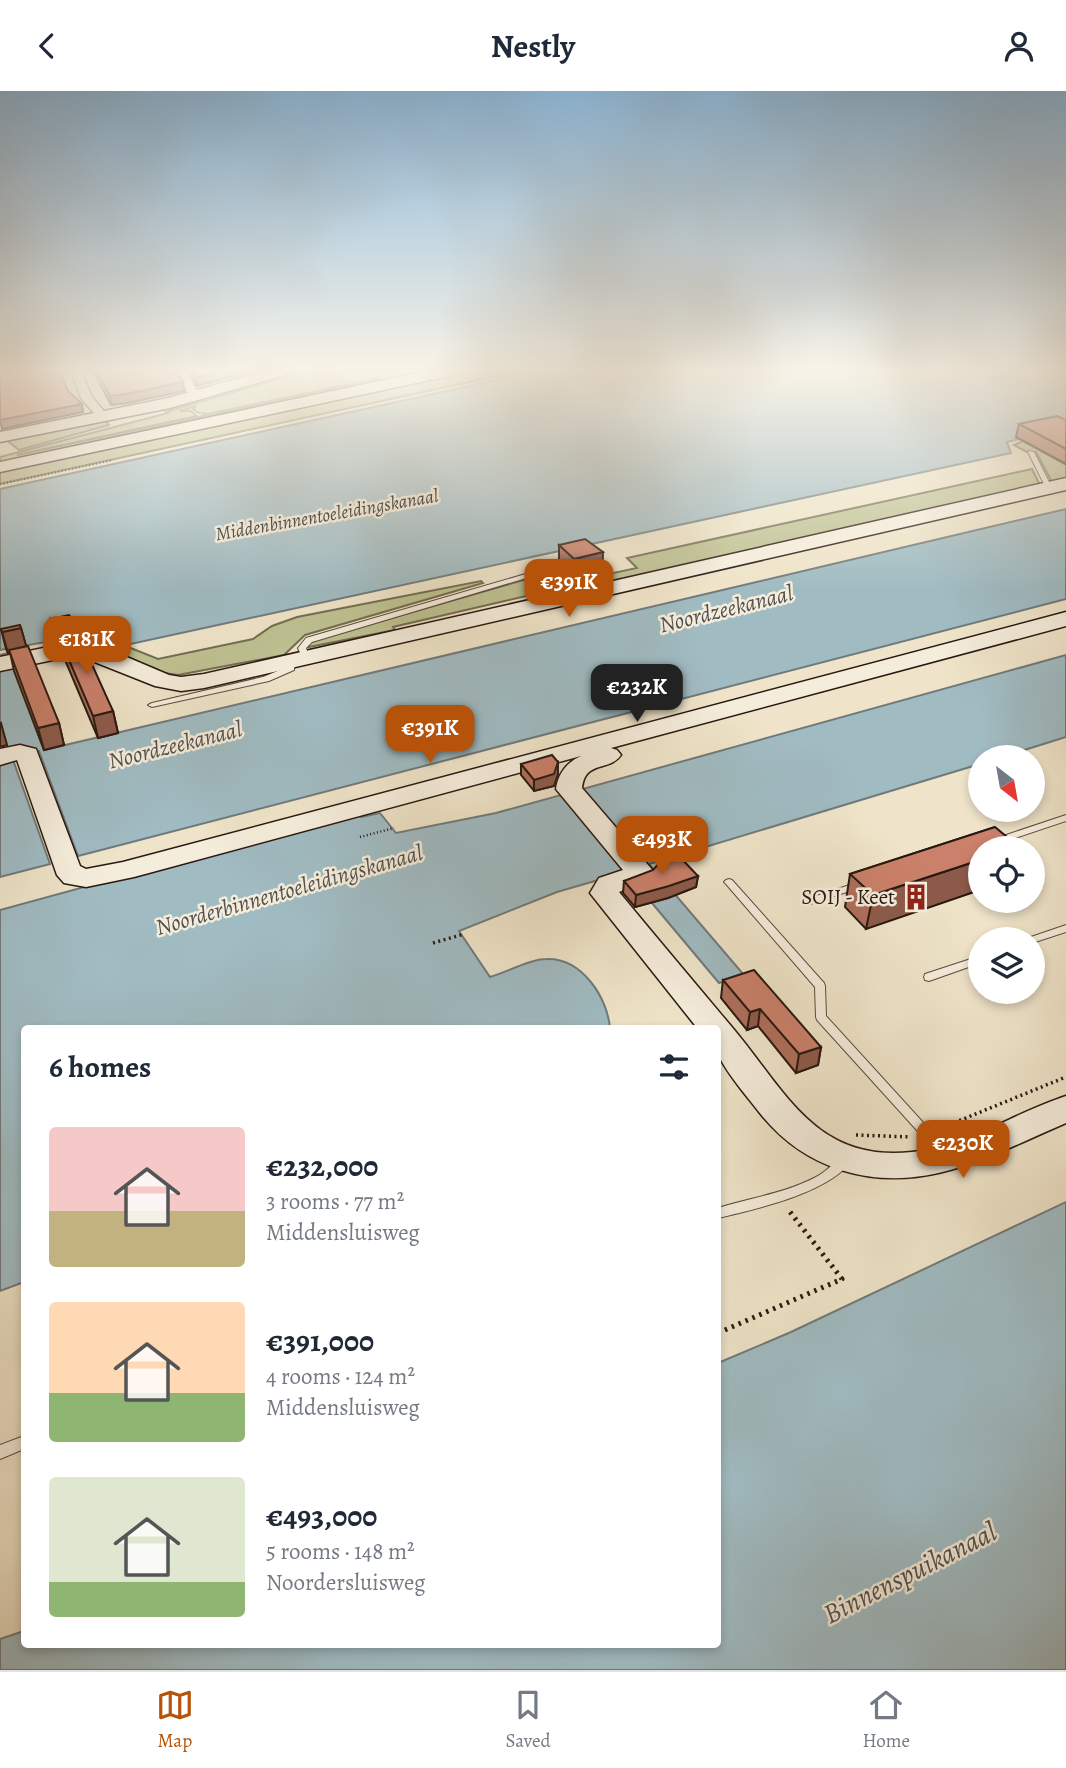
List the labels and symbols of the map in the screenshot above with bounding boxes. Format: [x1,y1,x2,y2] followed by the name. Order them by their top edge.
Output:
[214,483,441,547] water label: Middenbinnentoeleidingskanaal
[520,559,618,619] pin: €391K
[656,577,796,641] water label: Noordzeekanaal
[38,617,136,676] pin: €181K
[588,665,686,724] pin: €232K
[381,705,479,765] pin: €391K
[105,713,245,777] water label: Noordzeekanaal
[968,745,1045,823] north arrow
[613,817,711,876] pin: €493K
[152,837,426,943] water label: Noorderbinnentoeleidingskanaal
[901,882,931,912] building icon: SOIJ - Keet
[801,883,895,911] place label: SOIJ - Keet
[914,1121,1012,1180] pin: €230K
[817,1513,1003,1633] water label: Binnenspuikanaal

